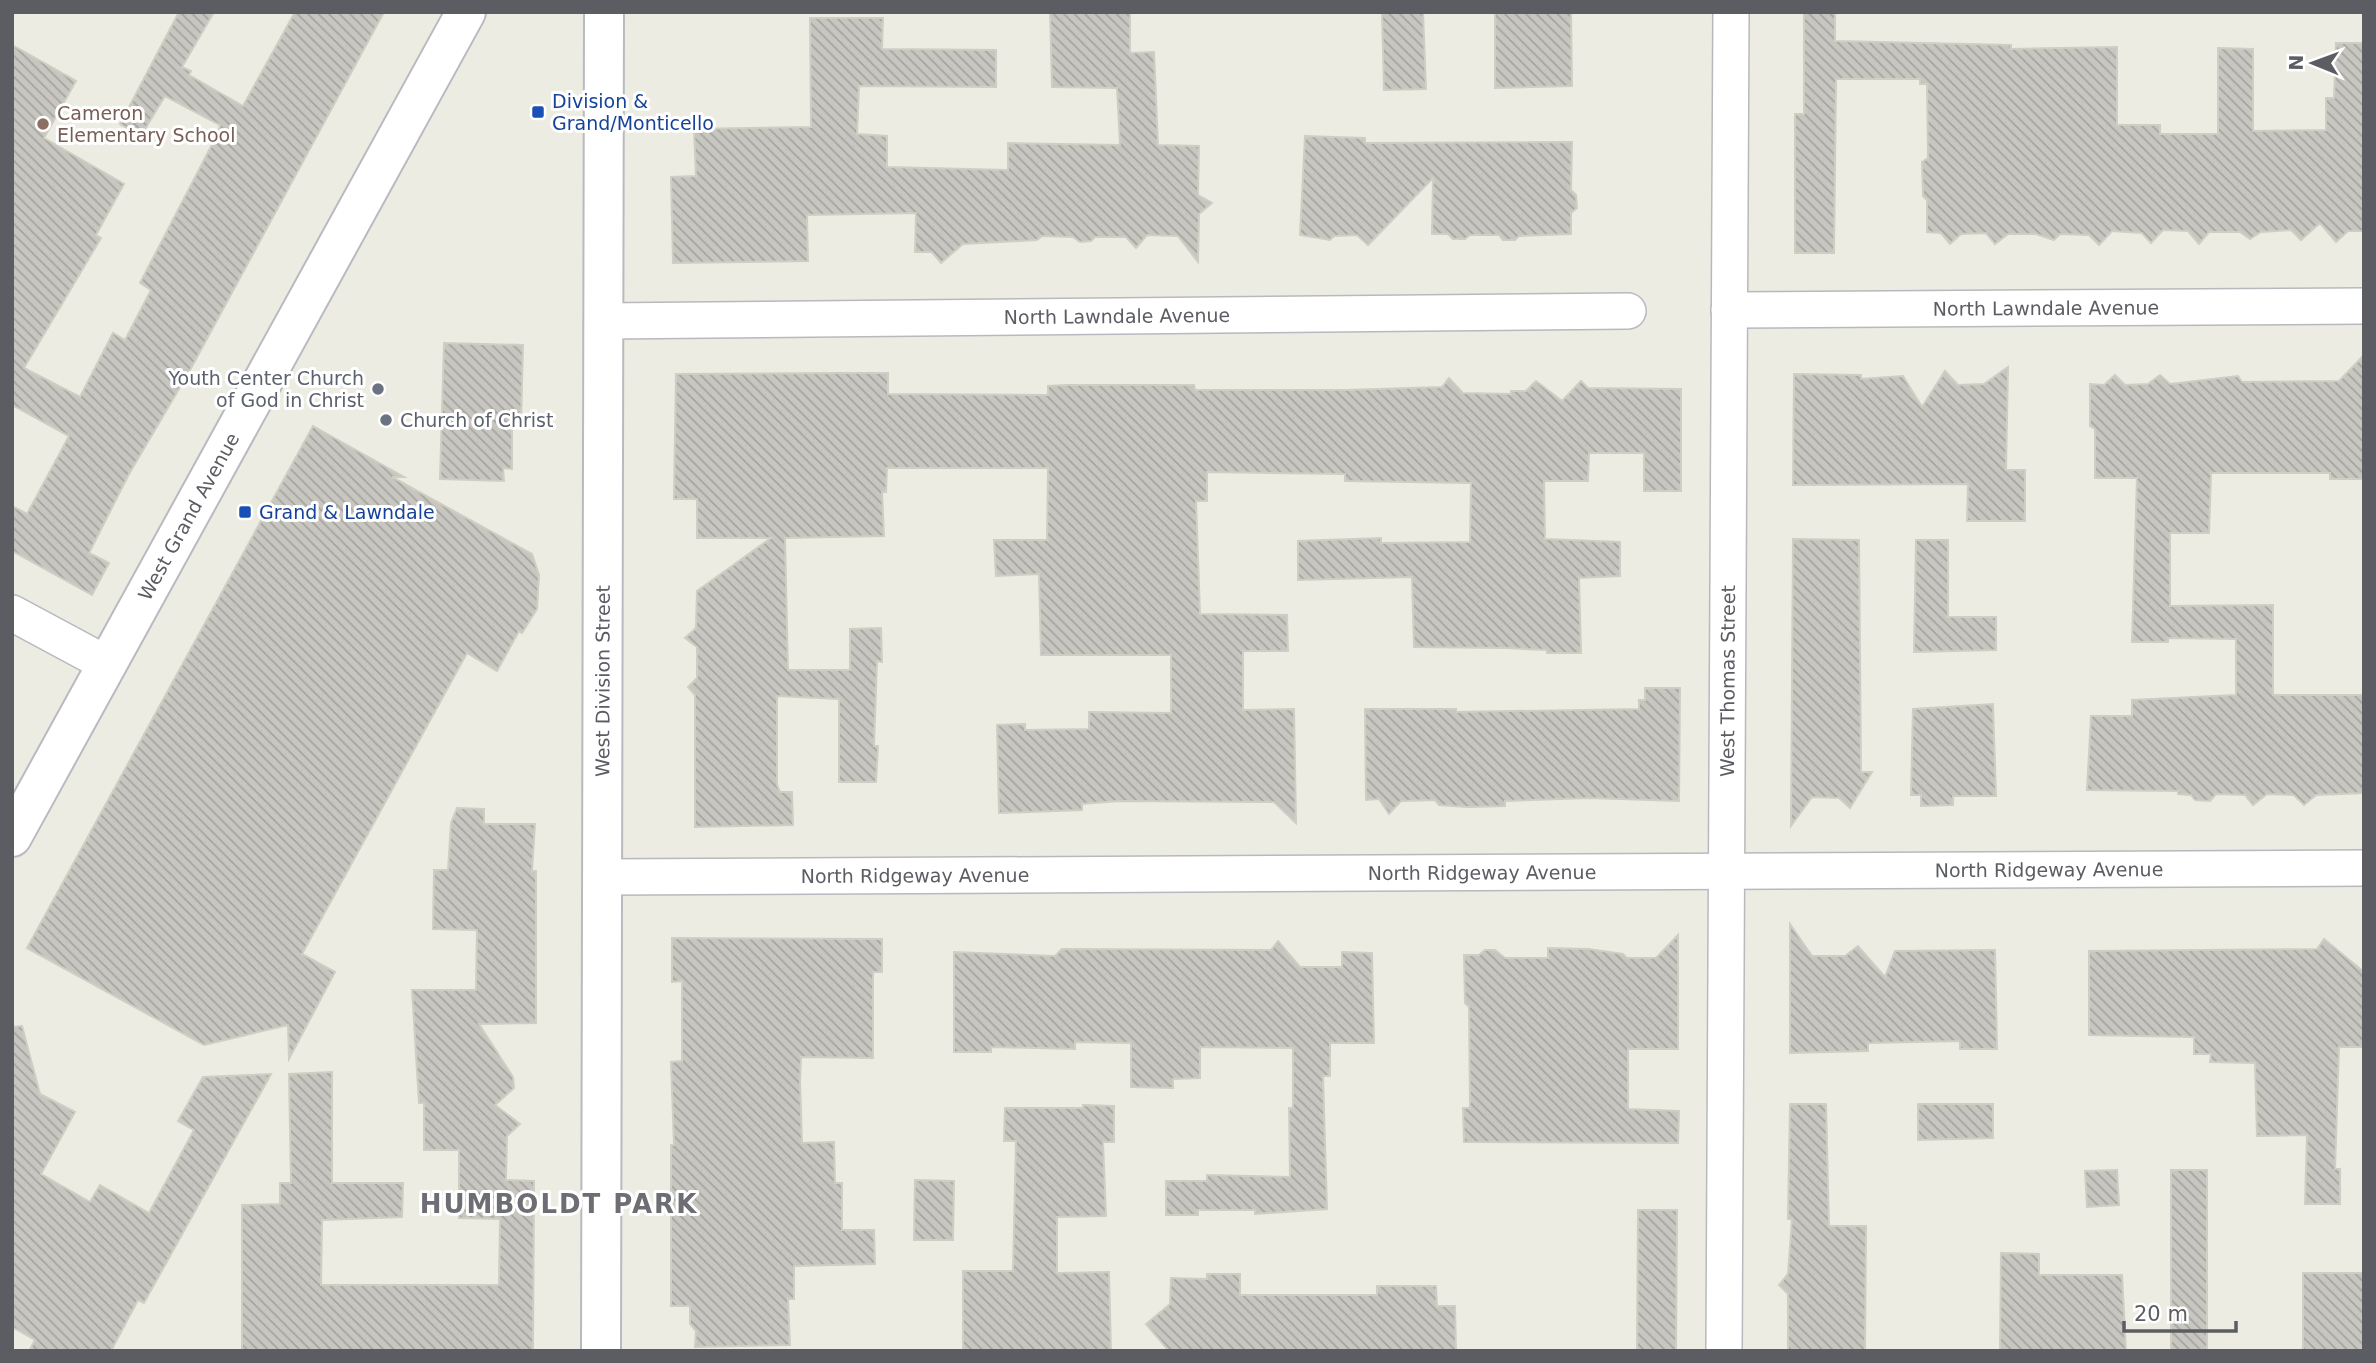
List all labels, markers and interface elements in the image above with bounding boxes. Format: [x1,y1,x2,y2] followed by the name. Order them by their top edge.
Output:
[2278,28,2348,98] north arrow
[2285,55,2307,71] text: N
[552,90,714,134] place label: Division & Grand/Monticello
[57,102,235,146] place label: Cameron Elementary School
[530,104,546,120] marker: Division & Grand/Monticello
[35,116,51,132] marker: Cameron Elementary School
[1933,296,2159,320] street label: North Lawndale Avenue
[1004,304,1230,328] street label: North Lawndale Avenue
[167,367,364,411] place label: Youth Center Church of God in Christ
[370,381,386,397] marker: Youth Center Church of God in Christ
[400,409,553,431] place label: Church of Christ
[378,412,394,428] marker: Church of Christ
[134,429,243,604] street label: West Grand Avenue
[259,501,435,523] place label: Grand & Lawndale
[237,504,253,520] marker: Grand & Lawndale
[591,585,614,777] street label: West Division Street
[1716,585,1739,777] street label: West Thomas Street
[1935,858,2163,881] street label: North Ridgeway Avenue
[1368,861,1596,884] street label: North Ridgeway Avenue
[801,864,1029,887] street label: North Ridgeway Avenue
[420,1189,698,1219] district label: HUMBOLDT PARK
[2124,1290,2236,1334] scale bar
[2134,1302,2188,1326] text: 20 m

